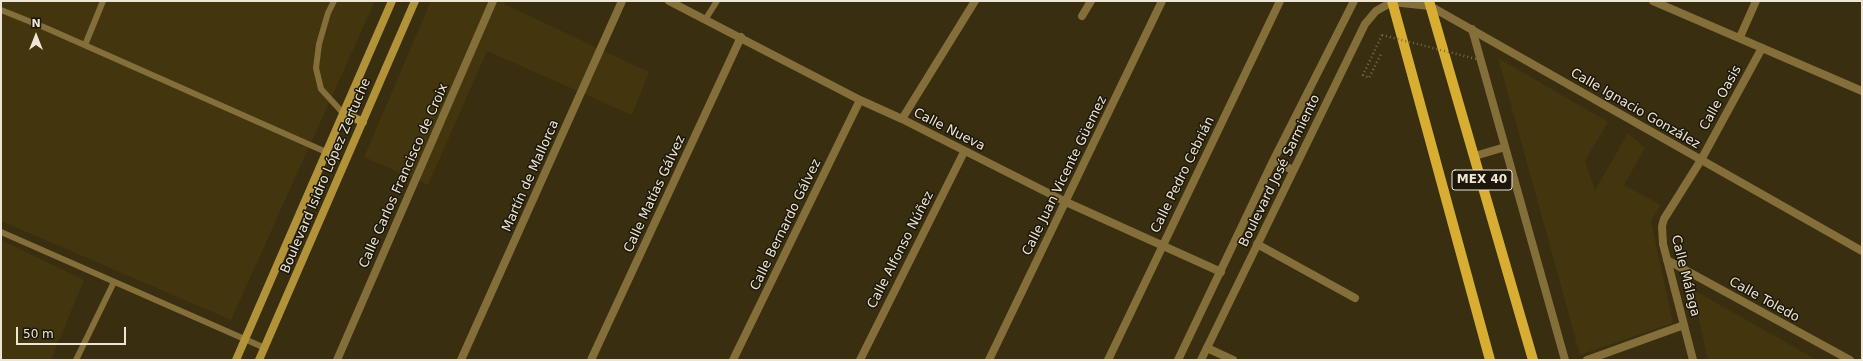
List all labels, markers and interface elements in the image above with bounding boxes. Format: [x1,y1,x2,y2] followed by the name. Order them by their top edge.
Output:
[16,16,56,56] north arrow
[31,17,41,30] text: N
[1697,63,1745,133] street label: Calle Oasis
[1567,65,1703,153] street label: Calle Ignacio González
[278,76,374,276] street label: Boulevard Isidro López Zertuche
[356,82,452,270] street label: Calle Carlos Francisco de Croix
[1236,92,1324,250] street label: Boulevard José Sarmiento
[1020,94,1110,258] street label: Calle Juan Vicente Güemez
[911,105,987,155] street label: Calle Nueva
[1148,114,1218,236] street label: Calle Pedro Cebrián
[499,118,563,234] street label: Martín de Mallorca
[621,133,689,255] street label: Calle Matías Gálvez
[747,157,825,293] street label: Calle Bernardo Gálvez
[1452,170,1512,190] road number: MEX 40
[865,189,937,311] street label: Calle Alfonso Núñez
[1667,234,1703,318] street label: Calle Málaga
[1726,274,1802,326] street label: Calle Toledo
[18,319,128,345] scale bar
[23,327,54,341] text: 50 m

